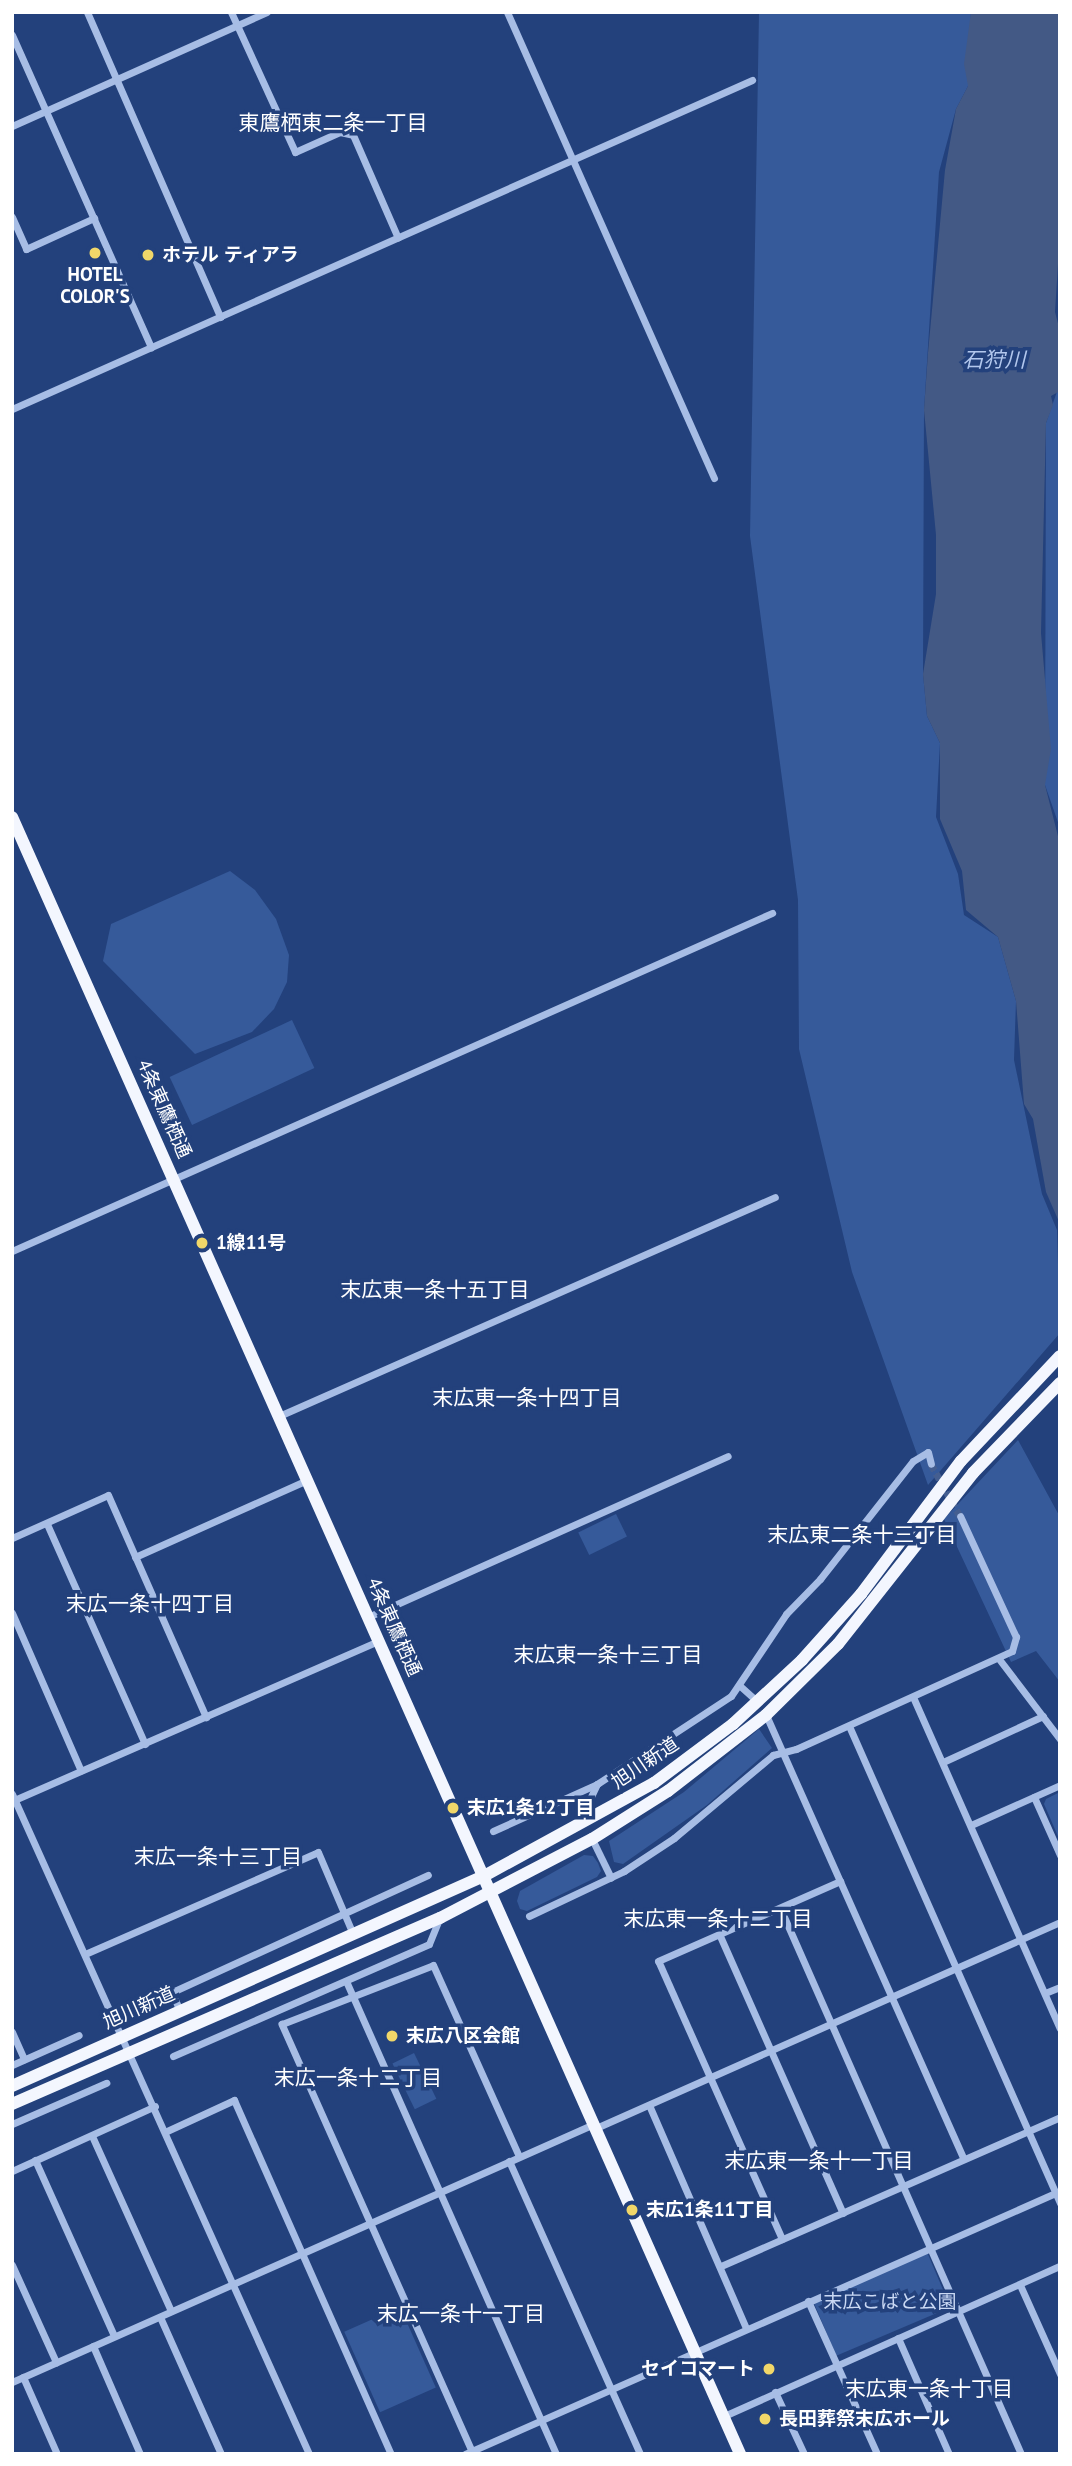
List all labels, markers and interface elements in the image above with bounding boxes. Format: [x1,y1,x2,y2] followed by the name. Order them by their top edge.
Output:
[239,110,427,136] district label: 東鷹栖東二条一丁目
[162,244,300,266] place label: ホテル ティアラ
[87,245,103,261] marker: HOTEL COLOR'S
[140,247,156,263] marker: ホテル ティアラ
[60,264,130,308] place label: HOTEL COLOR'S
[963,347,1025,373] water label: 石狩川
[132,1056,196,1162] street label: 4条東鷹栖通
[216,1232,286,1254] place label: 1線11号
[194,1235,210,1251] marker: 1線11号
[341,1277,529,1303] district label: 末広東一条十五丁目
[433,1385,621,1411] district label: 末広東一条十四丁目
[768,1522,956,1548] district label: 末広東二条十三丁目
[362,1574,426,1680] street label: 4条東鷹栖通
[66,1591,234,1617] district label: 末広一条十四丁目
[514,1642,702,1668] district label: 末広東一条十三丁目
[607,1732,683,1794] street label: 旭川新道
[467,1797,594,1819] place label: 末広1条12丁目
[445,1800,461,1816] marker: 末広1条12丁目
[134,1844,302,1870] district label: 末広一条十三丁目
[624,1906,812,1932] district label: 末広東一条十二丁目
[100,1982,178,2034] street label: 旭川新道
[406,2025,520,2047] place label: 末広八区会館
[384,2028,400,2044] marker: 末広八区会館
[274,2065,442,2091] district label: 末広一条十二丁目
[725,2148,913,2174] district label: 末広東一条十一丁目
[646,2199,773,2221] place label: 末広1条11丁目
[624,2202,640,2218] marker: 末広1条11丁目
[824,2291,956,2313] park label: 末広こばと公園
[377,2301,545,2327] district label: 末広一条十一丁目
[641,2358,755,2380] place label: セイコマート
[761,2361,777,2377] marker: セイコマート
[845,2376,1013,2402] district label: 末広東一条十丁目
[779,2408,950,2430] place label: 長田葬祭末広ホール
[757,2411,773,2427] marker: 長田葬祭末広ホール

